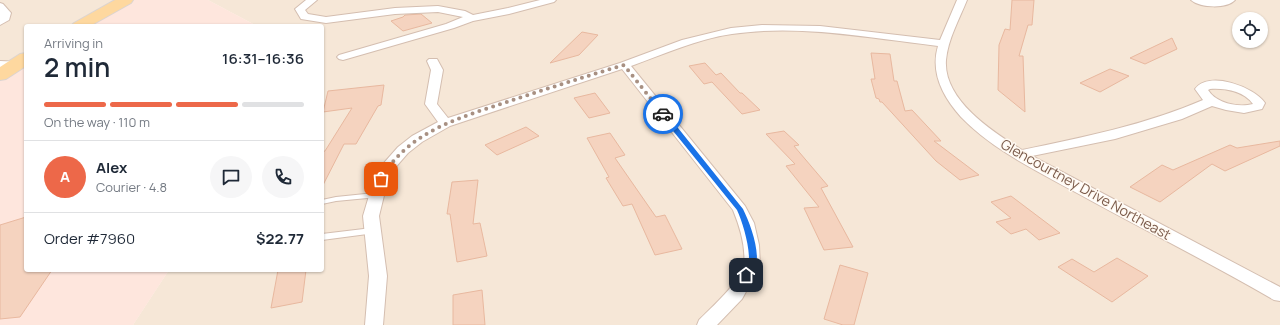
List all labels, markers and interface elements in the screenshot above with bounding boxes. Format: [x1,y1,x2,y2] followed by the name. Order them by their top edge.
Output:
[1232,12,1268,48] map controls
[1232,12,1268,48] button: locate
[44,34,103,52] text: Arriving in
[222,48,304,69] text: 16:31–16:36
[44,49,110,85] text: 2 min
[643,94,683,134] courier
[652,103,674,125] icon: car
[44,113,150,131] text: On the way · 110 m
[998,134,1175,244] street label: Glencourtney Drive Northeast
[210,156,252,198] button: chat
[262,156,304,198] button: phone
[96,157,127,178] text: Alex
[364,162,398,196] pin
[60,166,70,187] text: A
[370,168,392,190] icon: bag
[96,178,167,196] text: Courier · 4.8
[44,228,135,249] text: Order #7960
[256,228,304,249] text: $22.77
[729,258,763,292] pin
[735,264,757,286] icon: home

